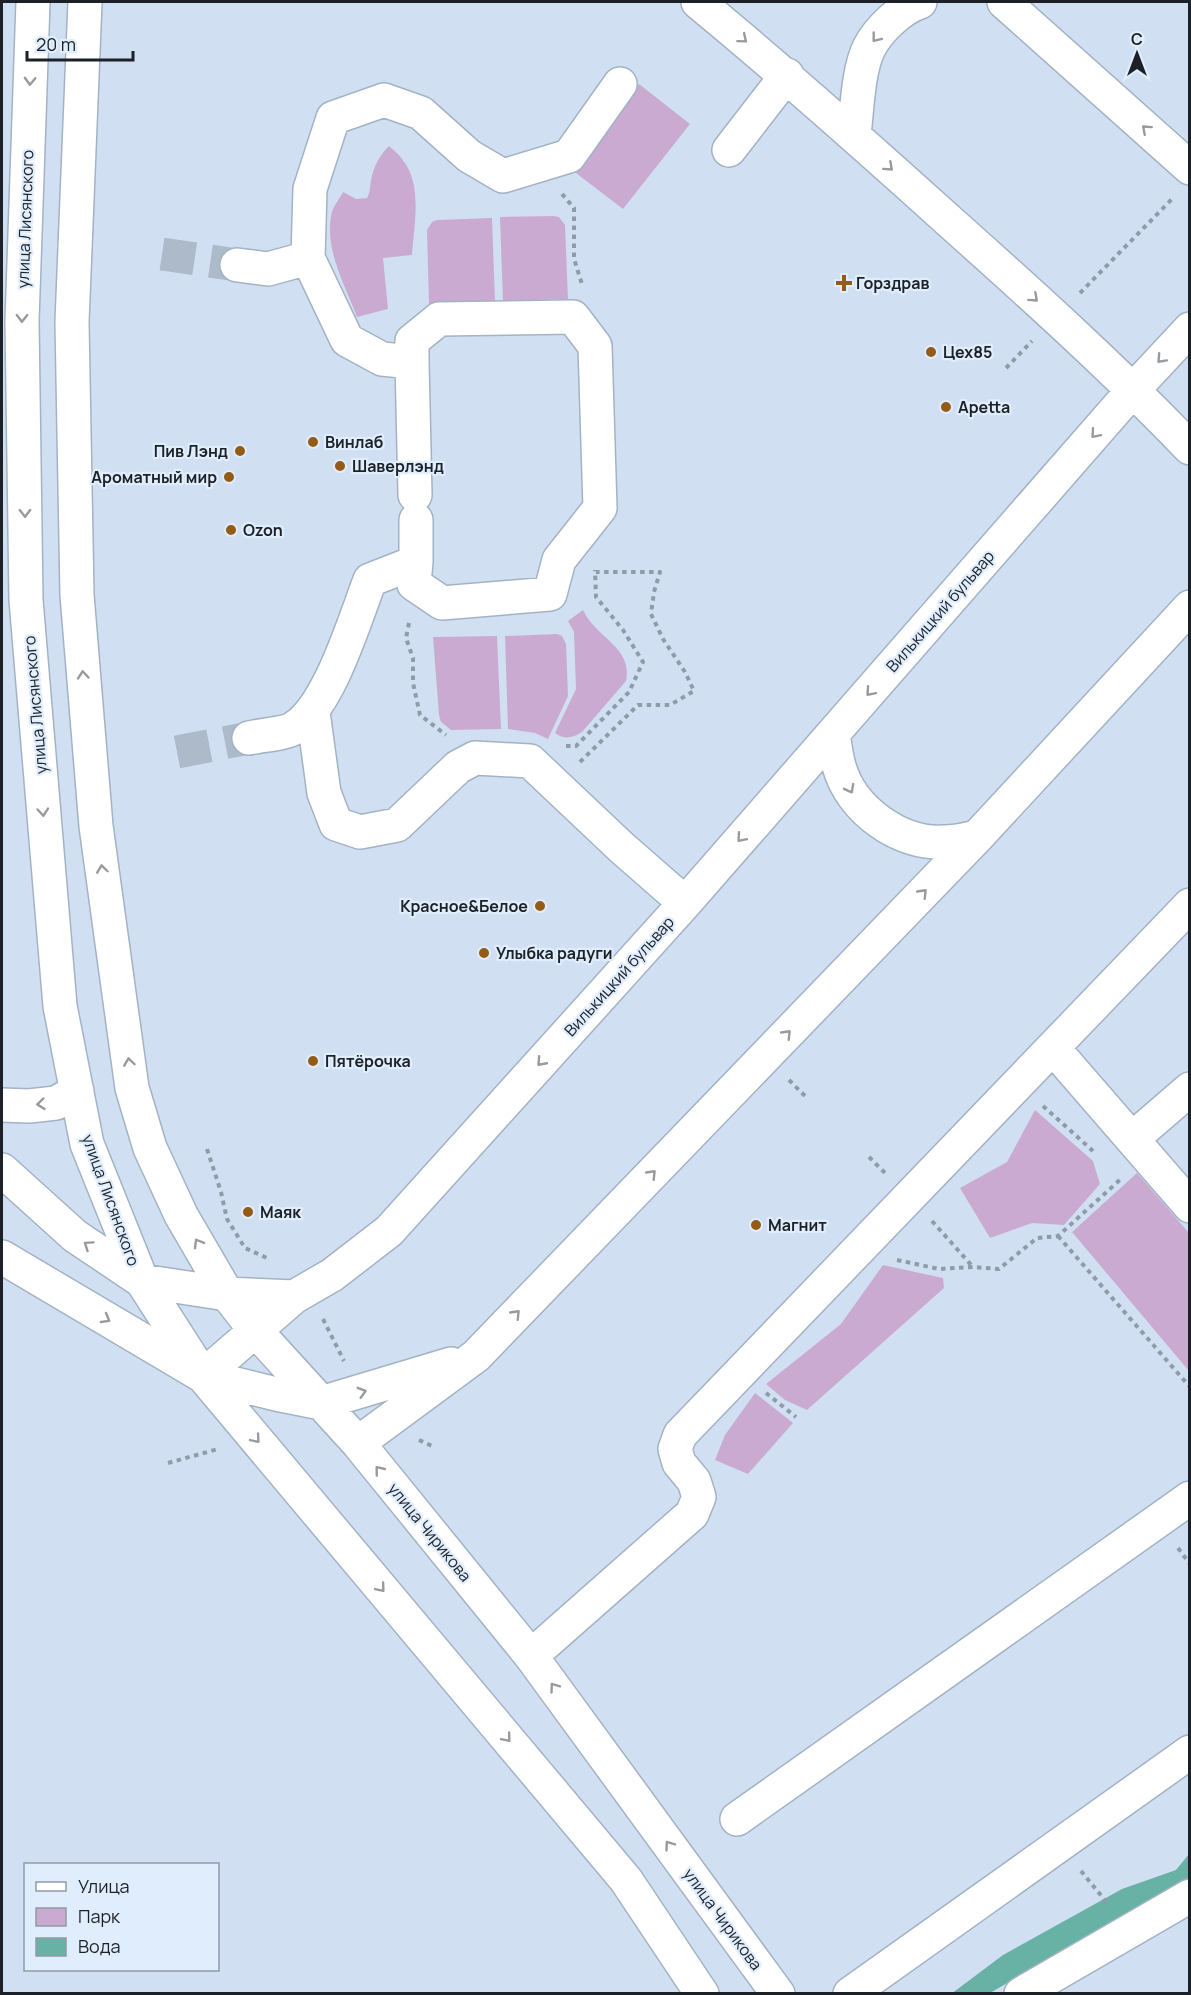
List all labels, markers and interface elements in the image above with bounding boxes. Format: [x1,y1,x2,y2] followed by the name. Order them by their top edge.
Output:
[27,24,134,62] scale bar
[1107,24,1167,84] north arrow
[1131,28,1143,50] text: С
[736,31,747,42] one-way arrow
[36,32,76,56] text: 20 m
[872,32,883,43] one-way arrow
[24,76,36,85] one-way arrow
[1142,125,1153,136] one-way arrow
[12,149,38,289] street label: улица Лисянского
[883,160,893,171] one-way arrow
[856,272,929,294] place label: Горздрав
[837,276,851,290] marker: Горздрав
[1028,291,1038,302] one-way arrow
[16,313,28,322] one-way arrow
[943,341,992,363] place label: Цех85
[924,345,938,359] marker: Цех85
[1158,352,1169,363] one-way arrow
[958,396,1010,418] place label: Apetta
[939,400,953,414] marker: Apetta
[1091,427,1102,438] one-way arrow
[325,431,383,453] place label: Винлаб
[306,435,320,449] marker: Винлаб
[154,440,228,462] place label: Пив Лэнд
[233,444,247,458] marker: Пив Лэнд
[352,455,444,477] place label: Шаверлэнд
[333,459,347,473] marker: Шаверлэнд
[91,466,217,488] place label: Ароматный мир
[222,470,236,484] marker: Ароматный мир
[19,508,31,517] one-way arrow
[243,519,283,541] place label: Ozon
[224,523,238,537] marker: Ozon
[881,545,999,677] street label: Вилькицкий бульвар
[18,635,52,775] street label: улица Лисянского
[77,671,90,680] one-way arrow
[866,685,877,696] one-way arrow
[843,783,854,793] one-way arrow
[36,808,49,817] one-way arrow
[738,831,749,842] one-way arrow
[96,865,108,874] one-way arrow
[916,890,927,900] one-way arrow
[400,895,528,917] place label: Красное&Белое
[533,899,547,913] marker: Красное&Белое
[559,911,679,1041] street label: Вилькицкий бульвар
[496,942,613,964] place label: Улыбка радуги
[477,946,491,960] marker: Улыбка радуги
[780,1030,791,1041] one-way arrow
[325,1050,411,1072] place label: Пятёрочка
[306,1054,320,1068] marker: Пятёрочка
[537,1055,548,1065] one-way arrow
[123,1058,135,1067] one-way arrow
[36,1097,45,1110] one-way arrow
[77,1131,145,1269] street label: улица Лисянского
[644,1170,655,1181] one-way arrow
[260,1201,301,1223] place label: Маяк
[241,1205,255,1219] marker: Маяк
[768,1214,827,1236] place label: Магнит
[749,1218,763,1232] marker: Магнит
[193,1239,205,1249] one-way arrow
[84,1241,95,1252] one-way arrow
[509,1311,520,1322] one-way arrow
[99,1312,110,1324] one-way arrow
[356,1387,367,1399] one-way arrow
[249,1432,260,1443] one-way arrow
[375,1466,386,1477] one-way arrow
[383,1478,477,1586] street label: улица Чирикова
[374,1581,385,1592] one-way arrow
[550,1683,561,1694] one-way arrow
[499,1731,510,1742] one-way arrow
[665,1840,676,1851] one-way arrow
[24,1863,219,1971] legend
[679,1864,767,1974] street label: улица Чирикова
[78,1874,130,1898] text: Улица
[78,1904,121,1928] text: Парк
[78,1934,120,1958] text: Вода

